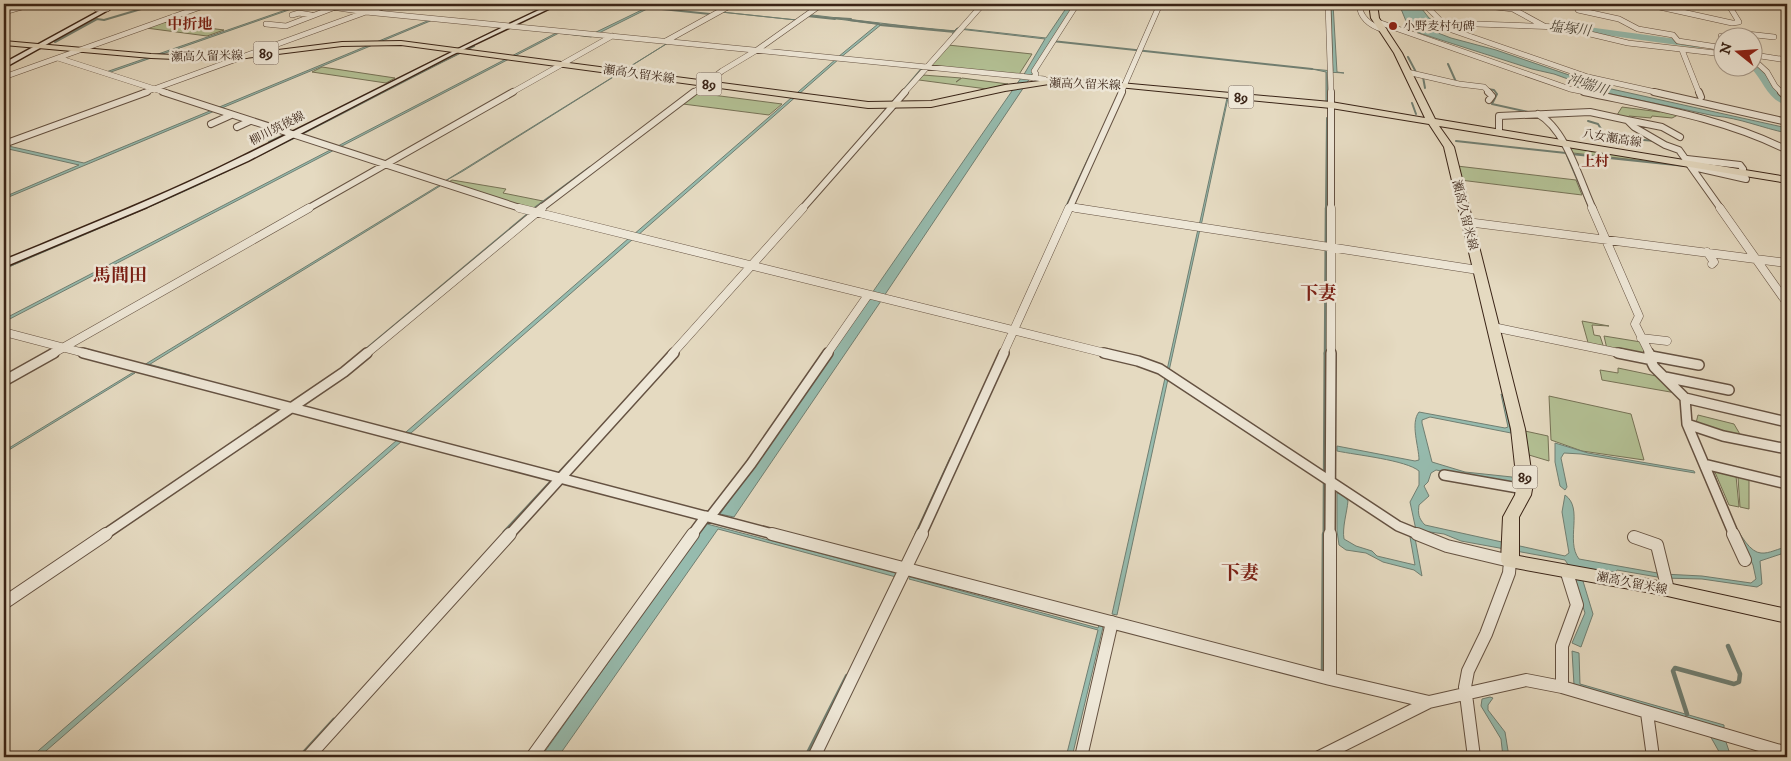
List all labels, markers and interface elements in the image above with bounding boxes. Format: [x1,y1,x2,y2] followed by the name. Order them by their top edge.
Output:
[167,15,213,34] district label: 中折地
[1548,18,1594,41] water label: 塩塚川
[1403,19,1475,34] place label: 小野麦村句碑
[1387,20,1399,32] marker: 小野麦村句碑
[1714,28,1764,78] north arrow
[1716,40,1737,57] text: N
[254,42,278,64] road number: 89
[171,48,243,65] street label: 瀬高久留米線
[602,62,676,87] street label: 瀬高久留米線
[1565,70,1612,101] water label: 沖端川
[696,72,722,96] road number: 89
[1049,76,1121,93] street label: 瀬高久留米線
[1228,85,1254,108] road number: 89
[247,108,307,149] street label: 柳川筑後線
[1581,126,1643,151] street label: 八女瀬高線
[1581,153,1609,171] district label: 上村
[1449,178,1481,252] street label: 瀬高久留米線
[93,265,147,287] district label: 馬間田
[1300,283,1336,305] district label: 下妻
[1512,466,1538,488] road number: 89
[1221,562,1259,585] district label: 下妻
[1595,569,1669,598] street label: 瀬高久留米線

